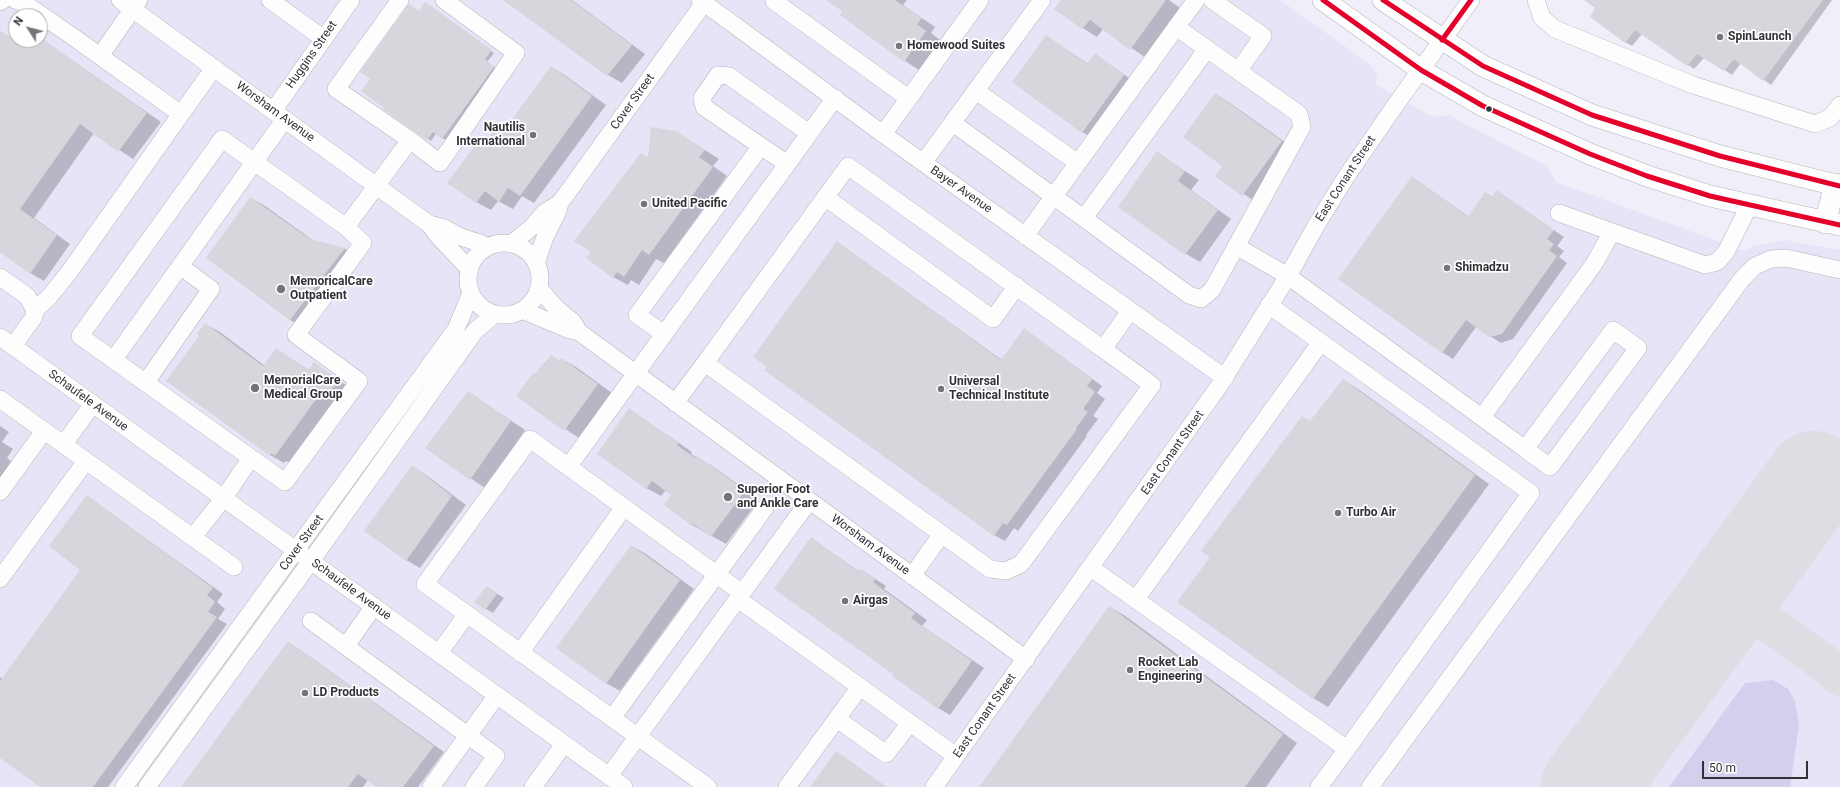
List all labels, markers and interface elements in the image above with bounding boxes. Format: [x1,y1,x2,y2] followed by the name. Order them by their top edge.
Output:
[8,8,48,48] north arrow
[11,14,26,28] text: N
[283,19,341,91] street label: Huggins Street
[1728,30,1791,44] place label: SpinLaunch
[1715,32,1725,42] marker: SpinLaunch
[907,39,1005,53] place label: Homewood Suites
[894,41,904,51] marker: Homewood Suites
[608,71,658,133] street label: Cover Street
[233,79,317,145] street label: Worsham Avenue
[1484,104,1494,114] unlabelled marker
[456,121,525,149] place label: Nautilis International
[528,130,538,140] marker: Nautilis International
[1313,133,1379,225] street label: East Conant Street
[927,163,995,217] street label: Bayer Avenue
[652,197,727,211] place label: United Pacific
[639,199,649,209] marker: United Pacific
[1455,261,1509,275] place label: Shimadzu
[1442,263,1452,273] marker: Shimadzu
[290,275,373,303] place label: MemoricalCare Outpatient
[275,283,287,295] marker: MemoricalCare Outpatient
[45,367,131,435] street label: Schaufele Avenue
[264,374,342,402] place label: MemorialCare Medical Group
[949,375,1049,403] place label: Universal Technical Institute
[249,382,261,394] marker: MemorialCare Medical Group
[936,384,946,394] marker: Universal Technical Institute
[1139,408,1207,498] street label: East Conant Street
[737,483,819,511] place label: Superior Foot and Ankle Care
[722,491,734,503] marker: Superior Foot and Ankle Care
[1346,506,1396,520] place label: Turbo Air
[1333,508,1343,518] marker: Turbo Air
[277,512,327,574] street label: Cover Street
[828,512,912,578] street label: Worsham Avenue
[308,556,394,624] street label: Schaufele Avenue
[853,594,888,608] place label: Airgas
[840,596,850,606] marker: Airgas
[1138,656,1202,684] place label: Rocket Lab Engineering
[1125,665,1135,675] marker: Rocket Lab Engineering
[951,671,1019,761] street label: East Conant Street
[313,686,379,700] place label: LD Products
[300,688,310,698] marker: LD Products
[1704,753,1810,779] scale bar
[1709,761,1736,775] text: 50 m

